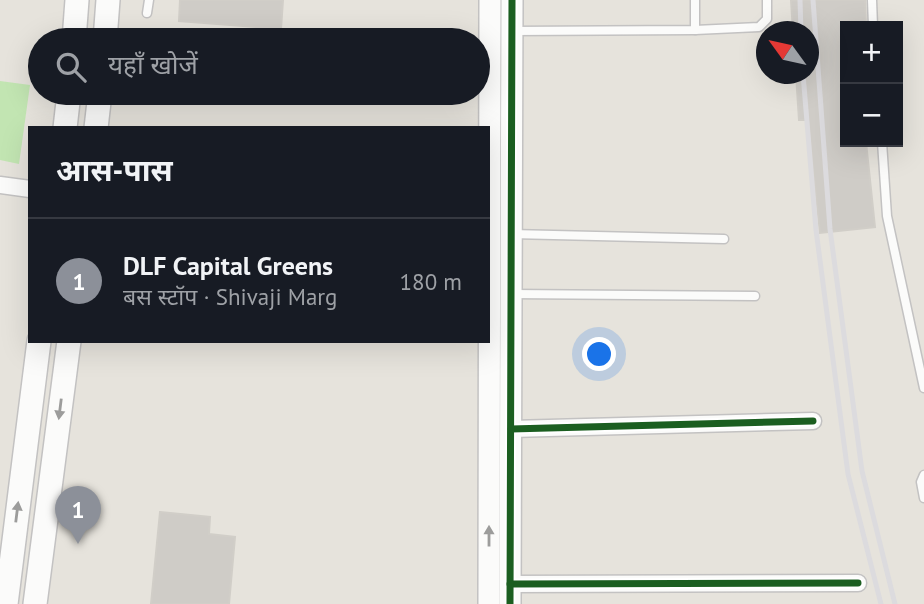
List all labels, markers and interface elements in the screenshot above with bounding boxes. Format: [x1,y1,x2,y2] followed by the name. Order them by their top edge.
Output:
[756,21,819,84] north arrow
[840,21,903,147] map controls
[840,21,903,84] button: +
[28,28,490,105] search box
[52,48,90,86] icon: search
[108,48,198,81] text: यहाँ खोजें
[840,84,903,147] button: −
[56,150,173,189] text: आस-पास
[123,249,333,282] text: DLF Capital Greens
[72,267,86,296] text: 1
[400,267,462,296] text: 180 m
[123,282,337,311] text: बस स्टॉप · Shivaji Marg
[582,337,616,371] your location
[55,398,66,420] one-way arrow
[55,486,101,544] pin: 1
[12,501,23,523] one-way arrow
[483,525,495,547] one-way arrow

